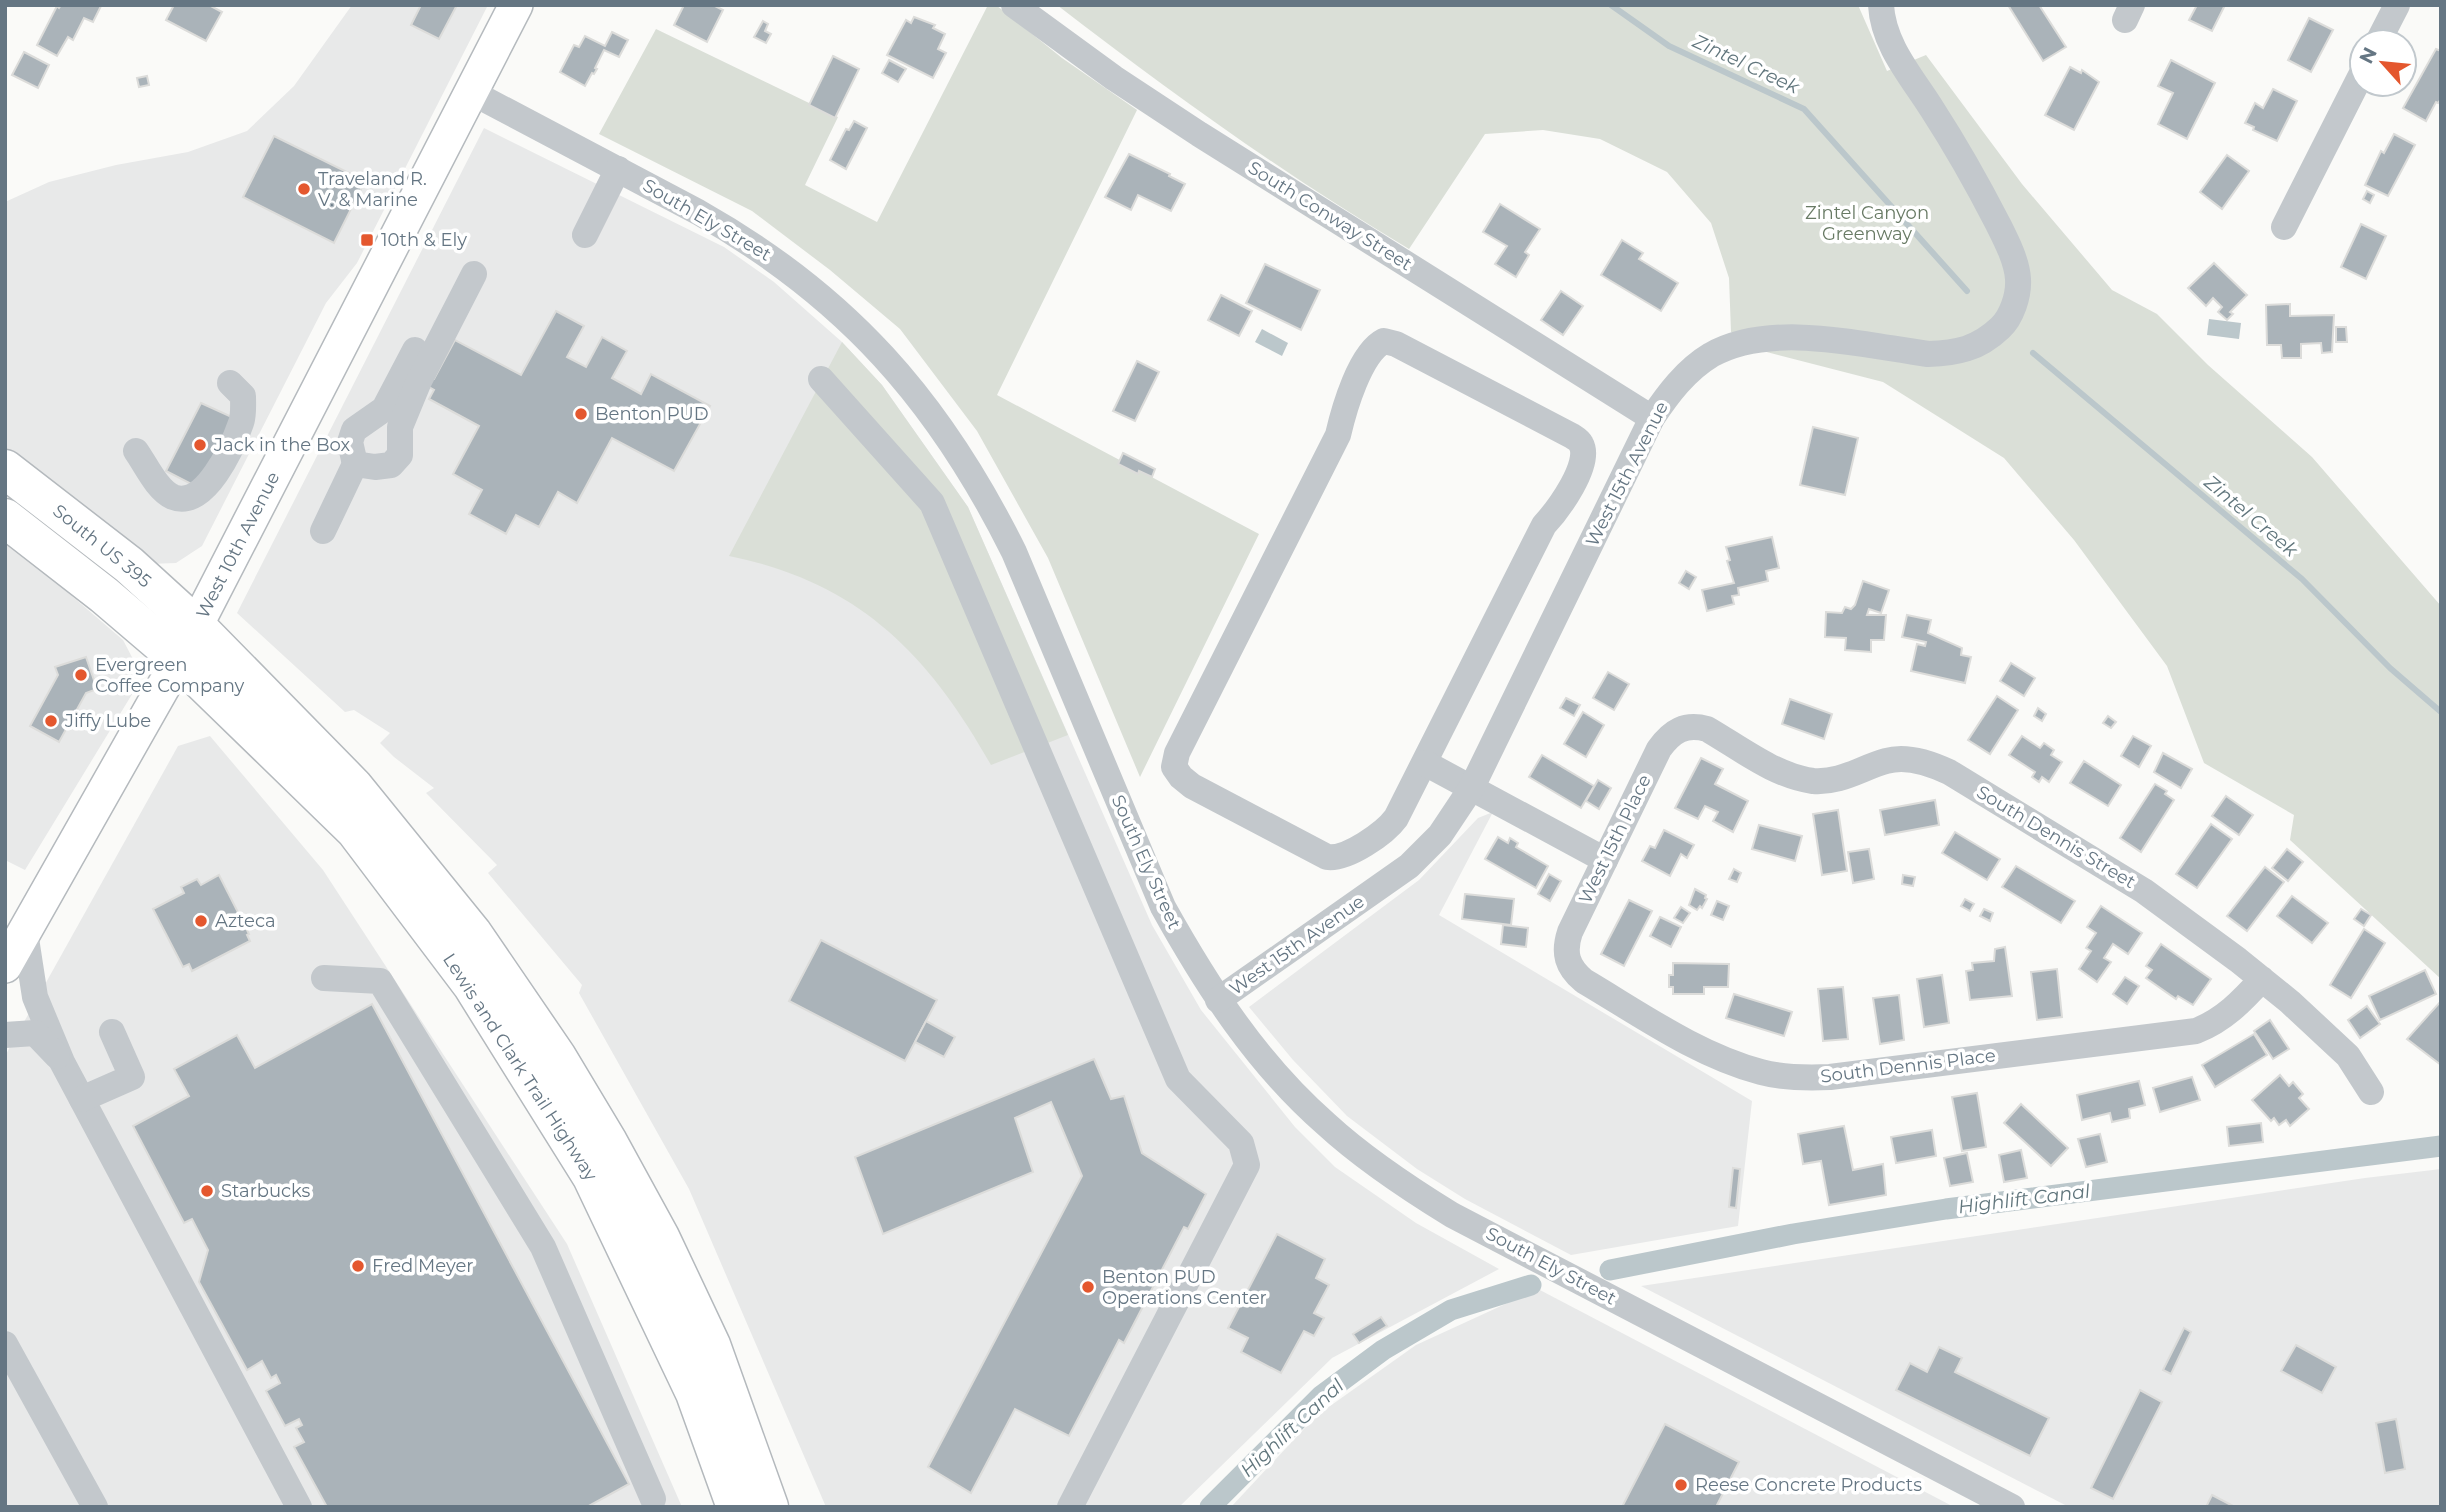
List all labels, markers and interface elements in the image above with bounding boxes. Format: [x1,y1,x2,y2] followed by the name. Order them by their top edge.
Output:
[2348,28,2418,98] north arrow
[1688,29,1803,99] water label: Zintel Creek
[2355,43,2382,68] text: N
[1244,157,1416,275] street label: South Conway Street
[318,168,427,211] place label: Traveland R. V. & Marine
[639,174,775,266] street label: South Ely Street
[296,181,312,197] marker: Traveland R. V. & Marine
[1805,202,1929,245] park label: Zintel Canyon Greenway
[381,229,467,251] place label: 10th & Ely
[359,232,375,248] marker: 10th & Ely
[1581,398,1673,550] street label: West 15th Avenue
[595,403,709,425] place label: Benton PUD
[573,406,589,422] marker: Benton PUD
[213,434,350,456] place label: Jack in the Box
[192,437,208,453] marker: Jack in the Box
[192,468,284,622] street label: West 10th Avenue
[2199,470,2303,562] water label: Zintel Creek
[48,500,156,592] street label: South US 395
[95,654,245,697] place label: Evergreen Coffee Company
[73,667,89,683] marker: Evergreen Coffee Company
[64,710,151,732] place label: Jiffy Lube
[43,713,59,729] marker: Jiffy Lube
[1574,771,1656,907] street label: West 15th Place
[1973,781,2139,893] street label: South Dennis Street
[1107,792,1185,932] street label: South Ely Street
[1225,890,1369,1000] street label: West 15th Avenue
[215,910,276,932] place label: Azteca
[193,913,209,929] marker: Azteca
[438,949,602,1185] street label: Lewis and Clark Trail Highway
[1819,1044,1997,1088] street label: South Dennis Place
[1957,1179,2092,1219] water label: Highlift Canal
[221,1180,310,1202] place label: Starbucks
[199,1183,215,1199] marker: Starbucks
[1482,1222,1620,1310] street label: South Ely Street
[372,1255,474,1277] place label: Fred Meyer
[350,1258,366,1274] marker: Fred Meyer
[1102,1266,1267,1309] place label: Benton PUD Operations Center
[1080,1279,1096,1295] marker: Benton PUD Operations Center
[1236,1374,1349,1482] water label: Highlift Canal
[1695,1474,1922,1496] place label: Reese Concrete Products
[1673,1477,1689,1493] marker: Reese Concrete Products

